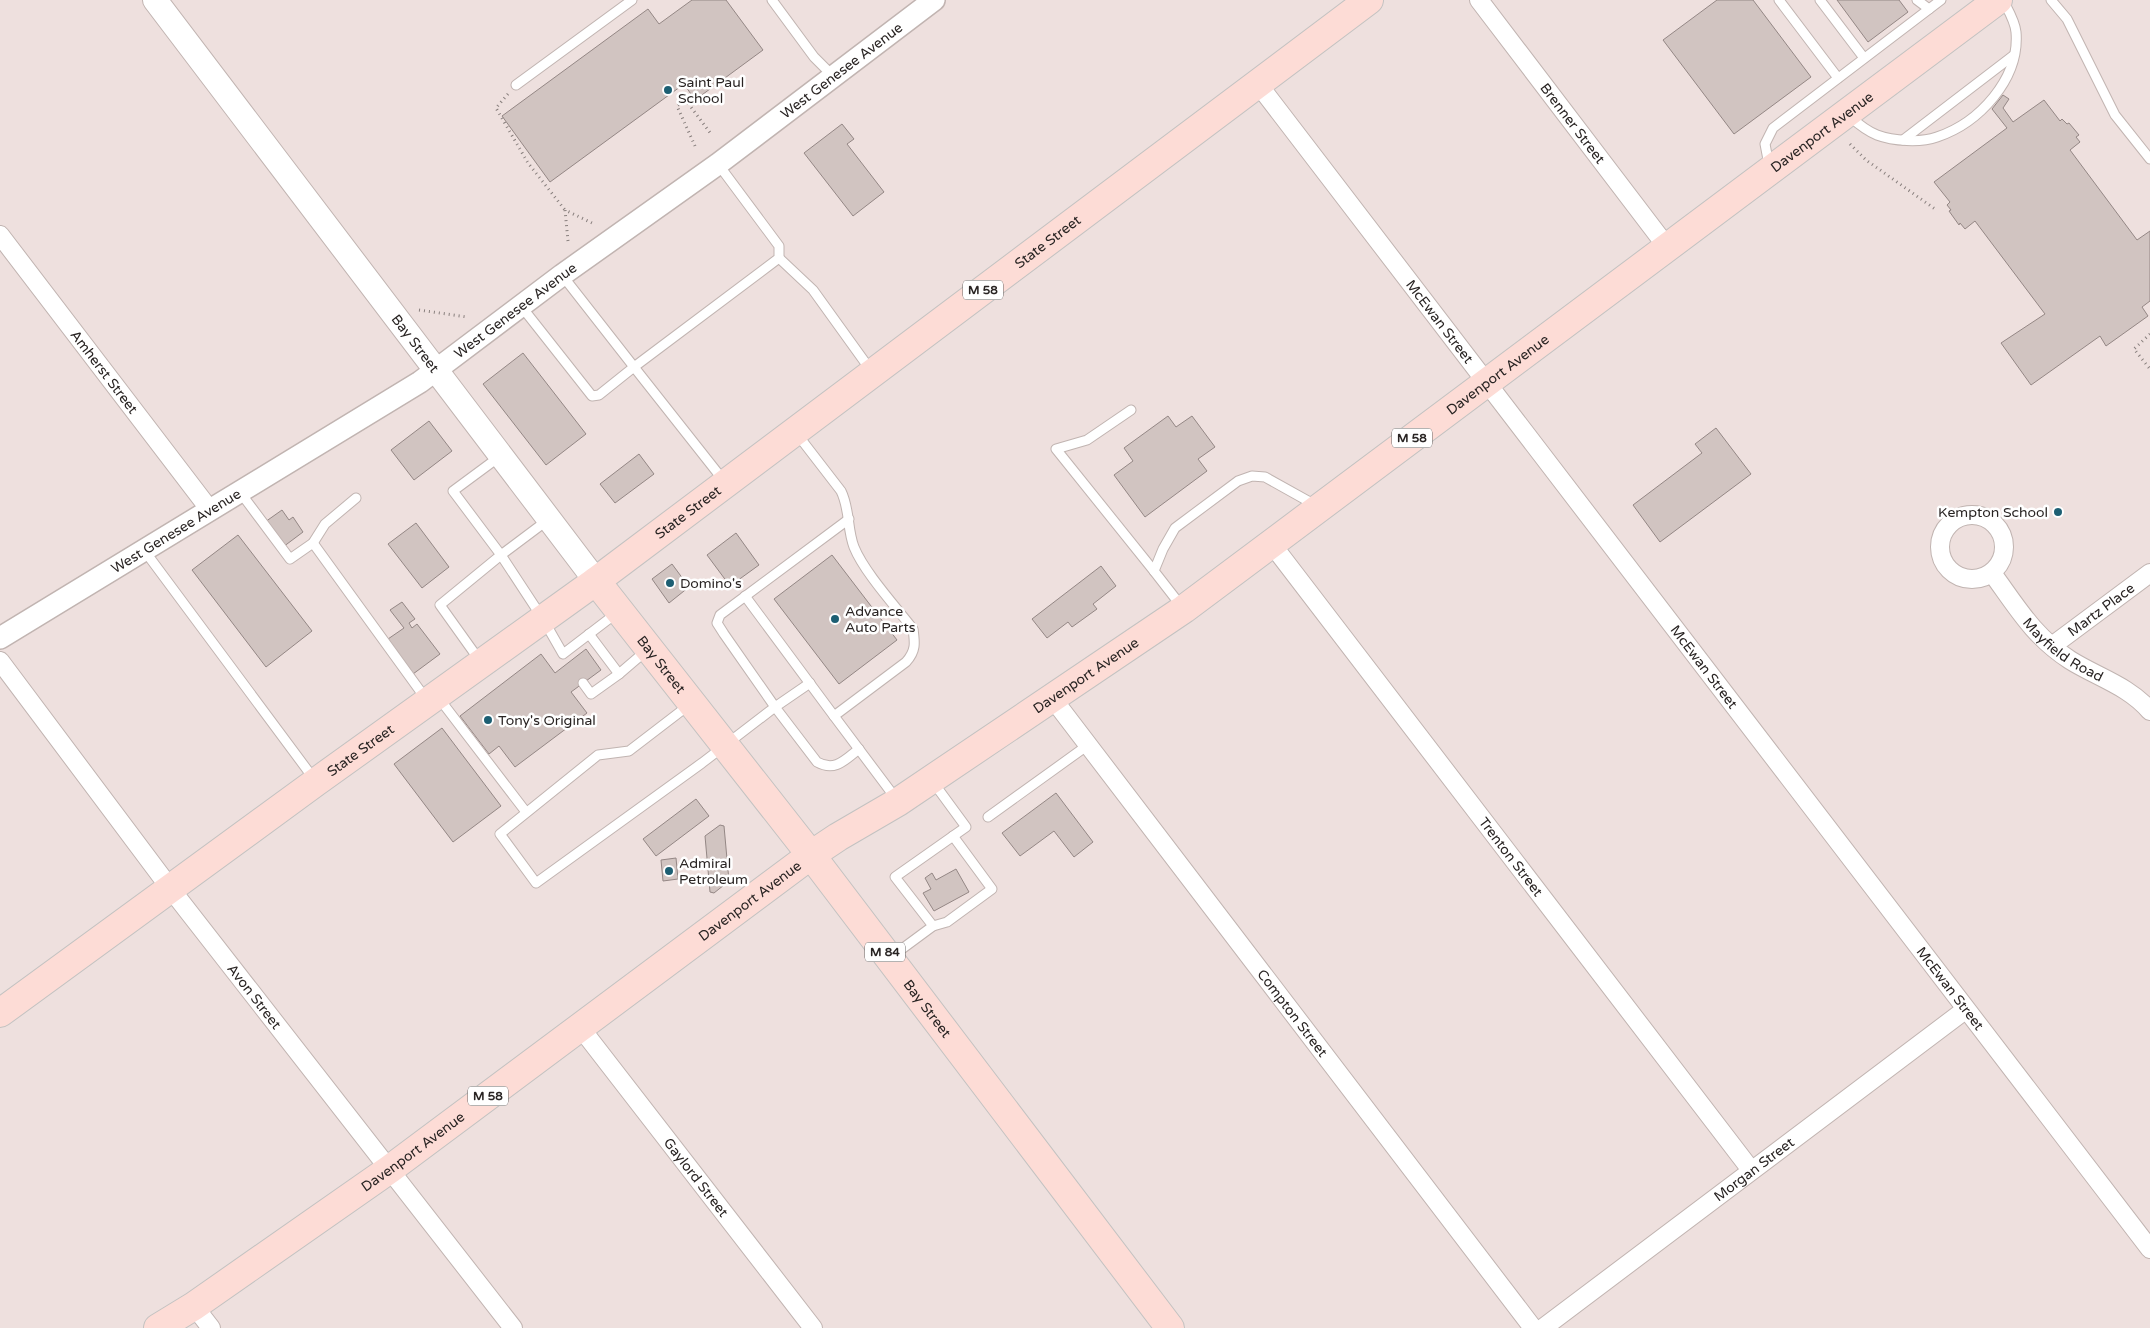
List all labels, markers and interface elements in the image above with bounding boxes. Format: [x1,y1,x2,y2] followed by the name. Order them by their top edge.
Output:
[777,19,906,122] street label: West Genesee Avenue
[678,74,744,107] place label: Saint Paul School
[1536,80,1609,168] street label: Brenner Street
[662,84,674,96] marker: Saint Paul School
[1767,88,1877,176] street label: Davenport Avenue
[1011,211,1085,272] street label: State Street
[451,259,580,362] street label: West Genesee Avenue
[1402,277,1477,367] street label: McEwan Street
[963,280,1003,300] road number: M 58
[388,311,443,377] street label: Bay Street
[67,327,142,418] street label: Amherst Street
[1443,331,1553,419] street label: Davenport Avenue
[1392,428,1432,448] road number: M 58
[652,482,725,543] street label: State Street
[108,485,244,577] street label: West Genesee Avenue
[1938,504,2048,521] place label: Kempton School
[2052,506,2064,518] marker: Kempton School
[680,575,742,592] place label: Domino's
[664,577,676,589] marker: Domino's
[2065,580,2138,640] street label: Martz Place
[845,603,916,636] place label: Advance Auto Parts
[829,613,841,625] marker: Advance Auto Parts
[2019,614,2106,685] street label: Mayfield Road
[1666,622,1742,713] street label: McEwan Street
[633,632,689,697] street label: Bay Street
[1030,634,1142,717] street label: Davenport Avenue
[498,712,596,729] place label: Tony's Original
[482,714,494,726] marker: Tony's Original
[324,720,398,780] street label: State Street
[1475,814,1547,900] street label: Trenton Street
[679,855,748,888] place label: Admiral Petroleum
[695,857,805,945] street label: Davenport Avenue
[663,865,675,877] marker: Admiral Petroleum
[865,942,905,962] road number: M 84
[1913,944,1988,1034] street label: McEwan Street
[223,961,285,1033] street label: Avon Street
[1253,966,1331,1061] street label: Compton Street
[900,976,955,1042] street label: Bay Street
[468,1086,508,1106] road number: M 58
[358,1108,468,1195] street label: Davenport Avenue
[1711,1133,1798,1205] street label: Morgan Street
[660,1135,732,1221] street label: Gaylord Street

